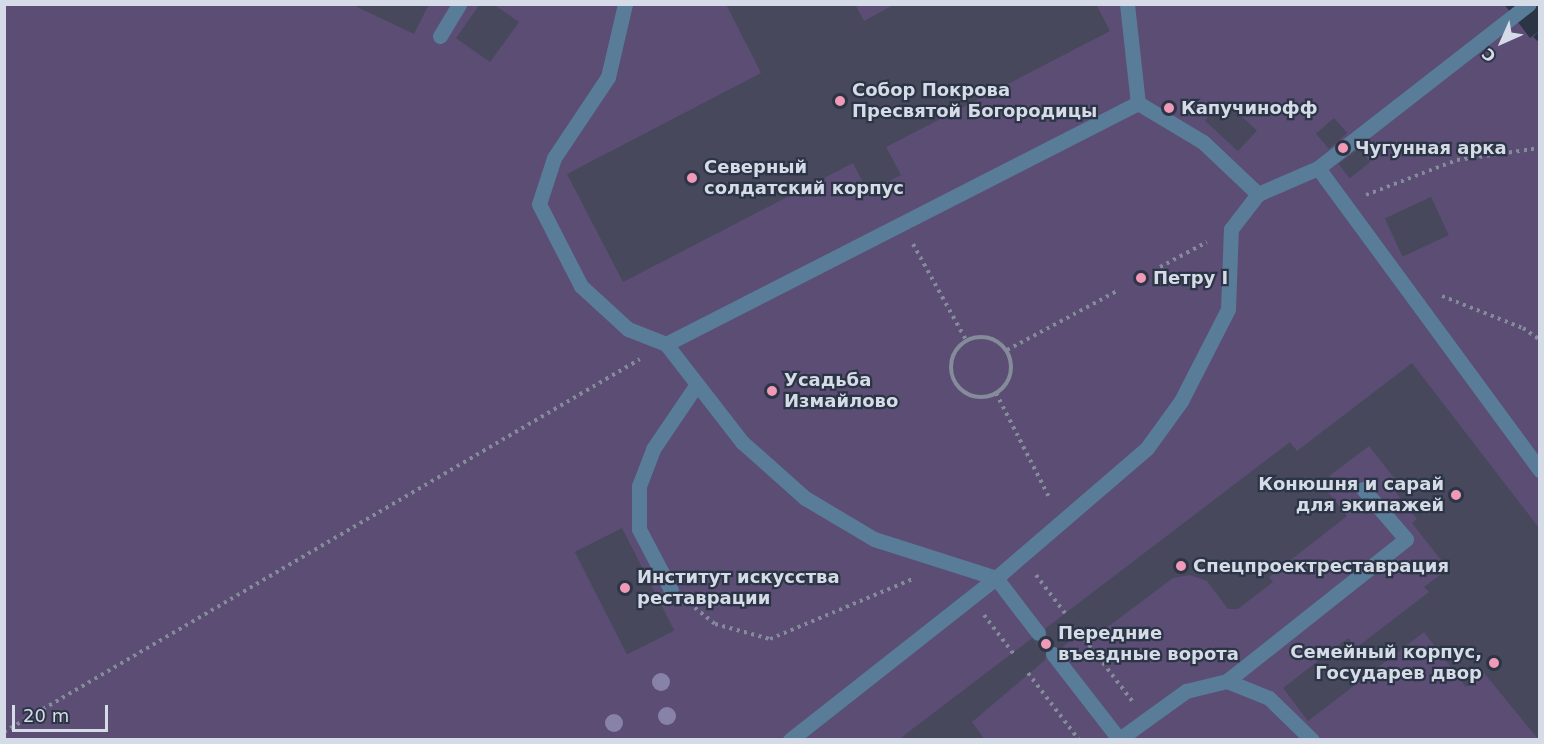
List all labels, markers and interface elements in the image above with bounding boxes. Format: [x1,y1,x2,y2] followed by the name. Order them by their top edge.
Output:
[1472,12,1532,72] north arrow
[1478,44,1500,66] text: С
[852,80,1097,122] place label: Собор Покрова Пресвятой Богородицы
[833,94,847,108] marker: Собор Покрова Пресвятой Богородицы
[1181,97,1318,119] place label: Капучинофф
[1162,101,1176,115] marker: Капучинофф
[1355,137,1507,159] place label: Чугунная арка
[1336,141,1350,155] marker: Чугунная арка
[704,157,904,200] place label: Северный солдатский корпус
[685,171,699,185] marker: Северный солдатский корпус
[1153,267,1228,289] place label: Петру I
[1134,271,1148,285] marker: Петру I
[784,370,898,412] place label: Усадьба Измайлово
[765,384,779,398] marker: Усадьба Измайлово
[1258,474,1444,516] place label: Конюшня и сарай для экипажей
[1449,488,1463,502] marker: Конюшня и сарай для экипажей
[1193,555,1449,577] place label: Спецпроектреставрация
[1174,559,1188,573] marker: Спецпроектреставрация
[637,567,840,610] place label: Институт искусства реставрации
[618,581,632,595] marker: Институт искусства реставрации
[1058,623,1239,666] place label: Передние въездные ворота
[1039,637,1053,651] marker: Передние въездные ворота
[1290,642,1482,684] place label: Семейный корпус, Государев двор
[1487,656,1501,670] marker: Семейный корпус, Государев двор
[15,693,111,731] scale bar
[23,705,69,726] text: 20 m

